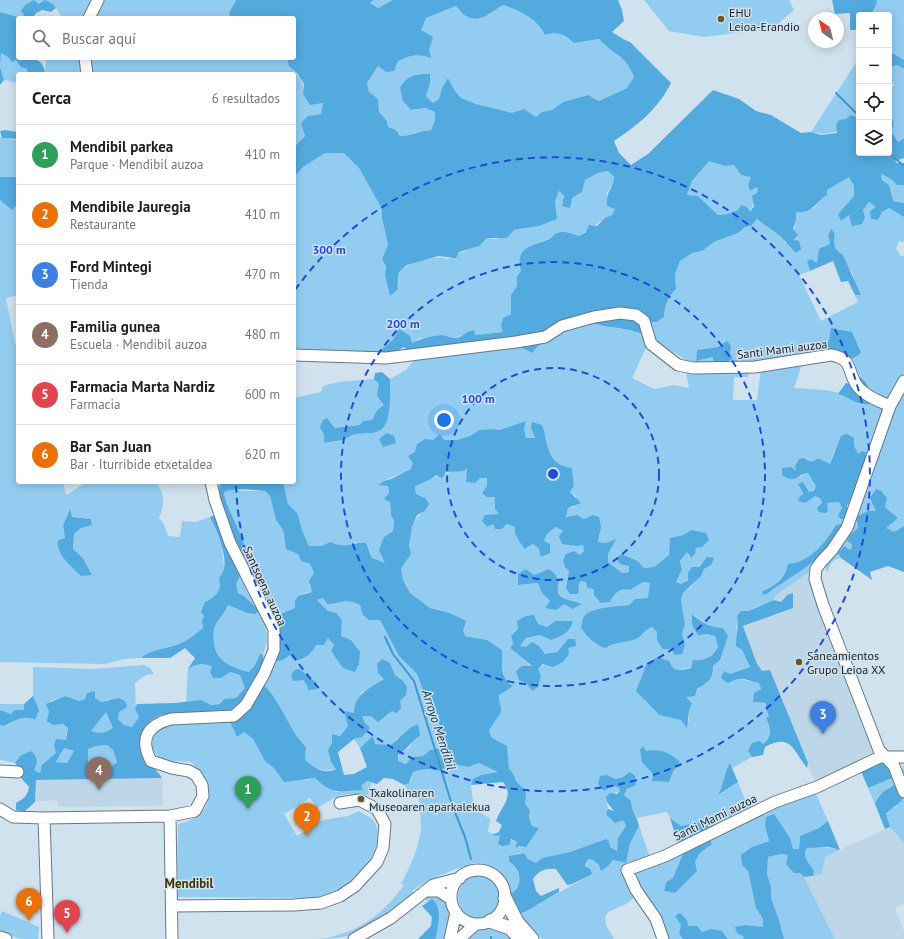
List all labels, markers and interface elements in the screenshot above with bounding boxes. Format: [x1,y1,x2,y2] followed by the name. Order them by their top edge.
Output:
[729,5,800,34] place label: EHU Leioa-Erandio
[808,12,844,48] north arrow
[856,12,892,156] map controls
[856,12,892,48] button: +
[716,14,726,24] marker: EHU Leioa-Erandio
[16,16,296,60] search box
[30,27,52,49] icon: search
[62,29,136,48] text: Buscar aquí
[856,48,892,84] button: −
[856,84,892,120] button: locate
[32,87,71,109] text: Cerca
[212,90,280,107] text: 6 resultados
[856,120,892,156] button: layers
[70,137,173,156] text: Mendibil parkea
[41,146,49,163] text: 1
[245,146,280,163] text: 410 m
[70,156,203,173] text: Parque · Mendibil auzoa
[70,197,191,216] text: Mendibile Jauregia
[41,206,49,223] text: 2
[245,206,280,223] text: 410 m
[70,216,136,233] text: Restaurante
[312,242,346,257] text: 300 m
[70,257,152,276] text: Ford Mintegi
[41,266,49,283] text: 3
[245,266,280,283] text: 470 m
[70,276,108,293] text: Tienda
[386,316,420,331] text: 200 m
[70,317,160,336] text: Familia gunea
[41,326,49,343] text: 4
[245,326,280,343] text: 480 m
[70,336,207,353] text: Escuela · Mendibil auzoa
[736,336,828,362] street label: Santi Mami auzoa
[70,377,215,396] text: Farmacia Marta Nardiz
[41,386,49,403] text: 5
[245,386,280,403] text: 600 m
[461,391,495,406] text: 100 m
[70,396,120,413] text: Farmacia
[434,410,454,430] your location
[70,437,151,456] text: Bar San Juan
[41,446,49,463] text: 6
[245,446,280,463] text: 620 m
[70,456,212,473] text: Bar · Iturribide etxetaldea
[546,467,560,481] centre of rings
[240,544,290,628] street label: Santsoena auzoa
[807,648,886,677] place label: Saneamientos Grupo Leioa XX
[794,657,804,667] marker: Saneamientos Grupo Leioa XX
[418,687,460,773] water label: Arroyo Mendibil
[810,701,836,734] pin: 3
[86,757,112,790] pin: 4
[235,776,261,809] pin: 1
[369,785,490,814] place label: Txakolinaren Museoaren aparkalekua
[671,790,759,844] street label: Santi Mami auzoa
[356,794,366,804] marker: Txakolinaren Museoaren aparkalekua
[294,803,320,836] pin: 2
[165,875,214,892] district label: Mendibil
[16,888,42,921] pin: 6
[54,900,80,933] pin: 5

